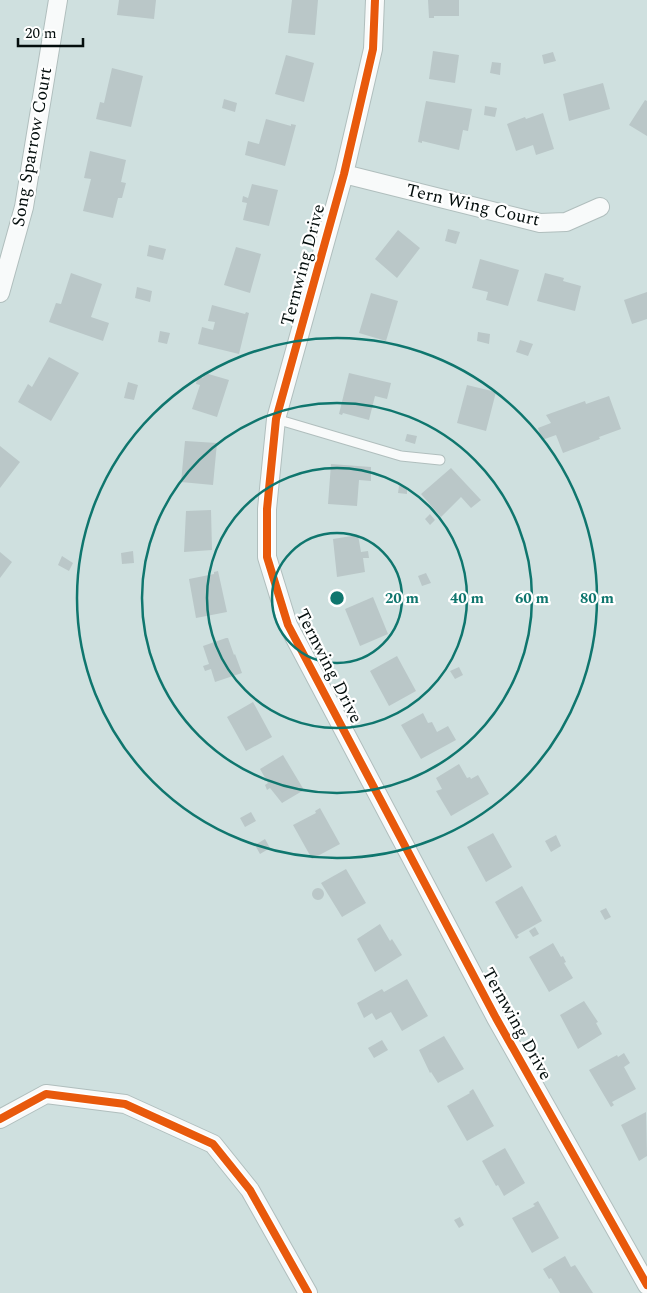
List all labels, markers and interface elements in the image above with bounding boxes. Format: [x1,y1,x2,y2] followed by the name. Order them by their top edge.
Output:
[18,15,82,47] scale bar
[25,22,57,45] text: 20 m
[5,65,59,229] street label: Song Sparrow Court
[404,177,542,233] street label: Tern Wing Court
[274,201,332,329] street label: Ternwing Drive
[385,587,420,610] text: 20 m
[450,587,485,610] text: 40 m
[515,587,550,610] text: 60 m
[580,587,615,610] text: 80 m
[328,589,346,607] centre of rings
[289,604,369,728] street label: Ternwing Drive
[475,963,559,1085] street label: Ternwing Drive

